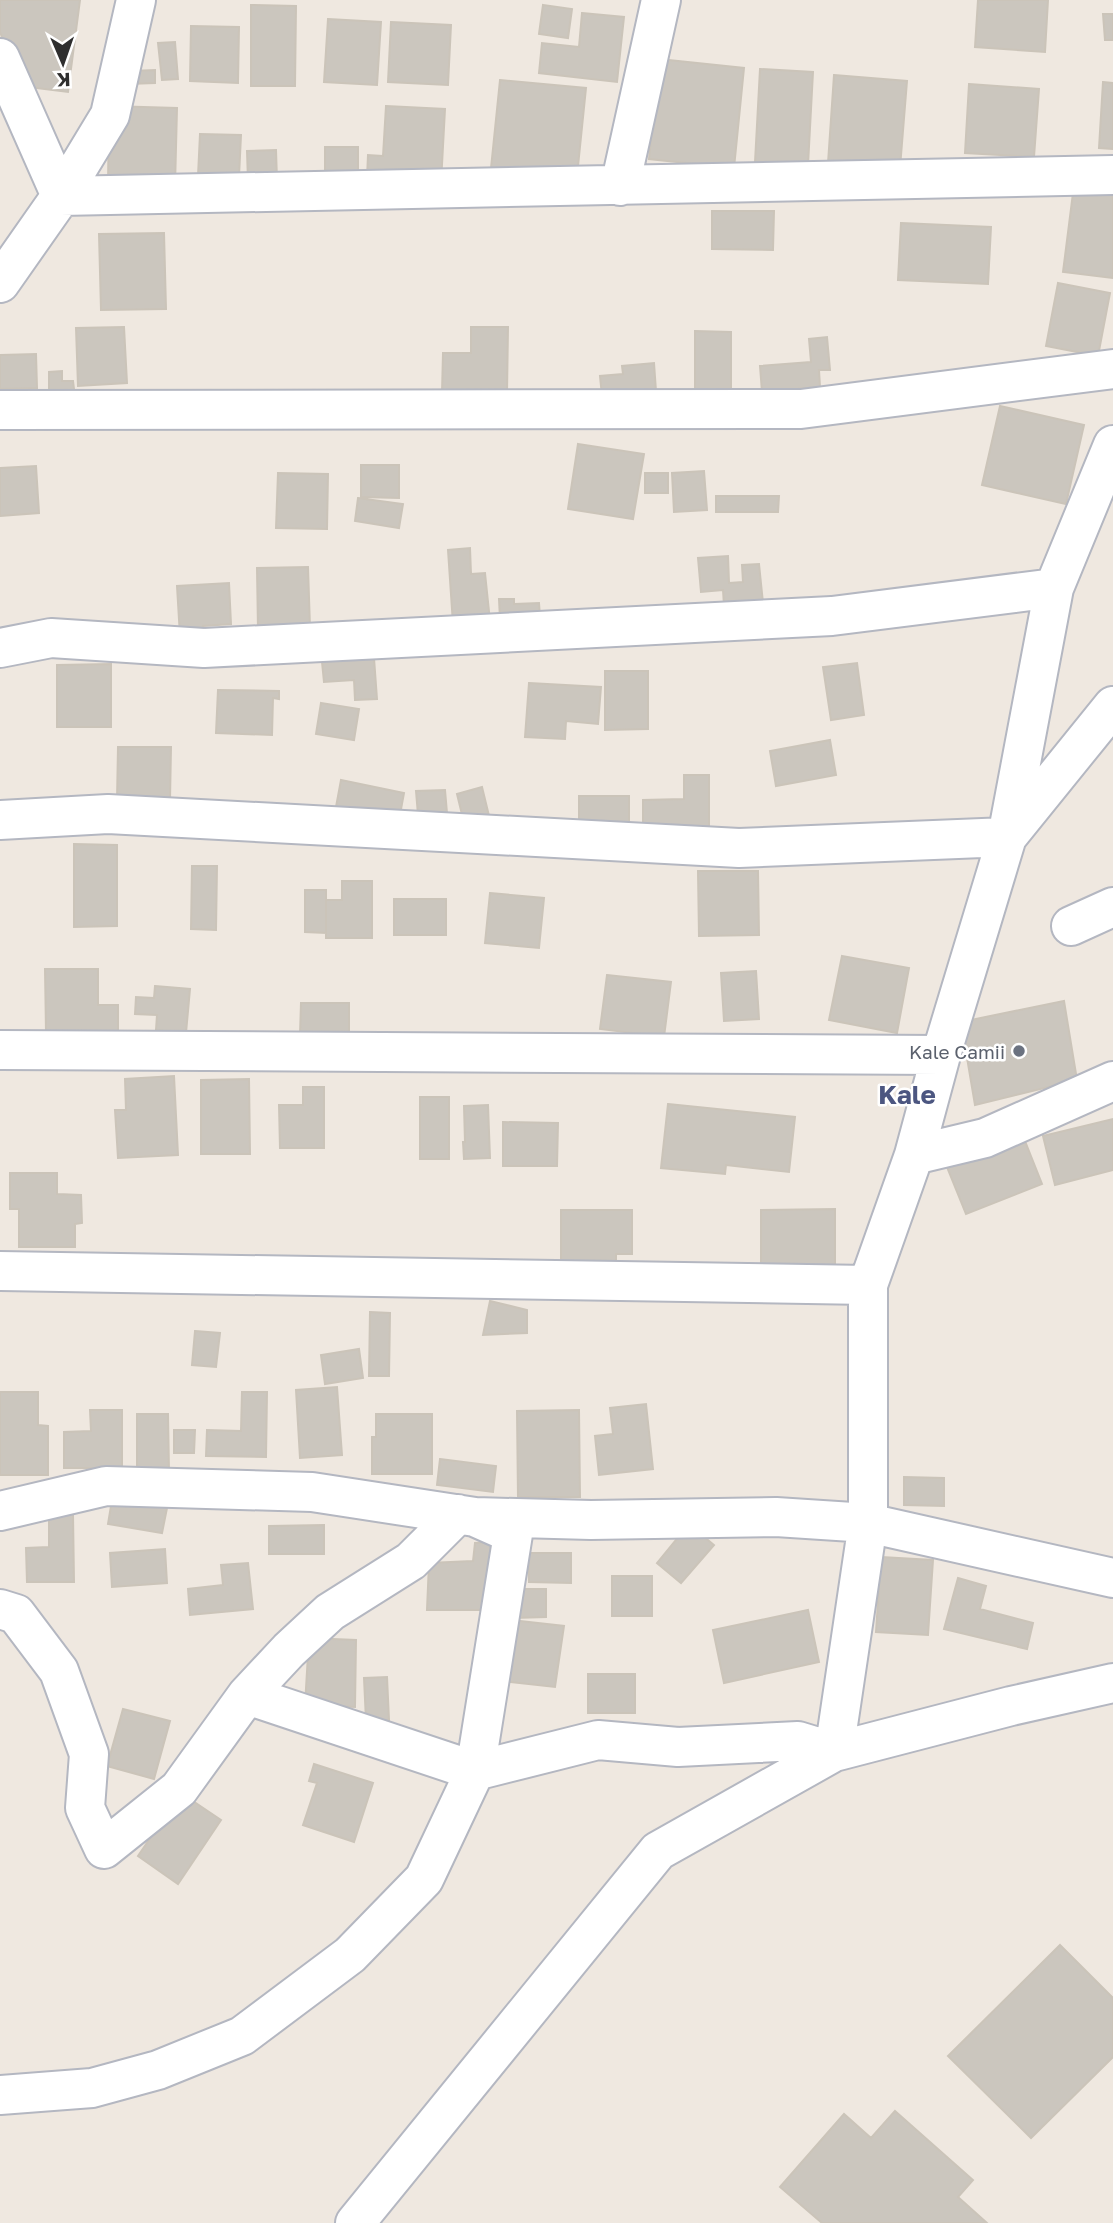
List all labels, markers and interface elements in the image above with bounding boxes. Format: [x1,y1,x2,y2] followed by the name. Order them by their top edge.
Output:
[28,28,98,98] north arrow
[56,69,71,92] text: K
[909,1040,1005,1063] place label: Kale Camii
[1011,1043,1027,1059] marker: Kale Camii
[878,1079,936,1110] district label: Kale

